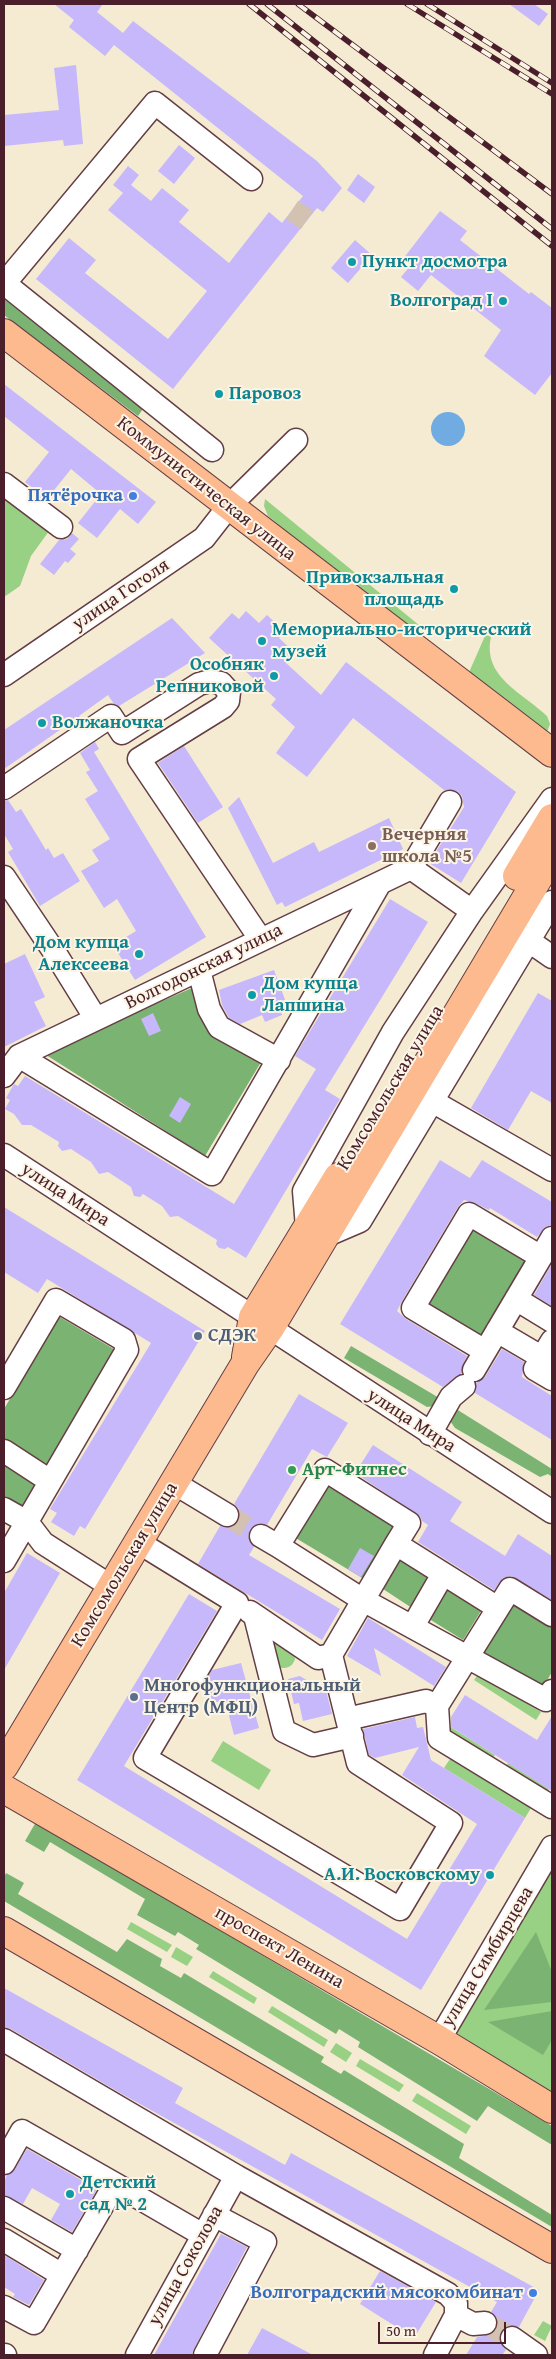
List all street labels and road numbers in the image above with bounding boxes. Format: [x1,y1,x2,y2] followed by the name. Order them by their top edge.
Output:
[112,412,300,566] street label: Коммунистическая улица
[68,554,174,636] street label: улица Гоголя
[122,919,286,1015] street label: Волгодонская улица
[333,1001,449,1175] street label: Комсомольская улица
[16,1158,114,1232] street label: улица Мира
[362,1384,460,1458] street label: улица Мира
[67,1478,183,1652] street label: Комсомольская улица
[437,1883,539,2031] street label: улица Симбирцева
[210,1902,348,1994] street label: проспект Ленина
[144,2202,228,2330] street label: улица Соколова

